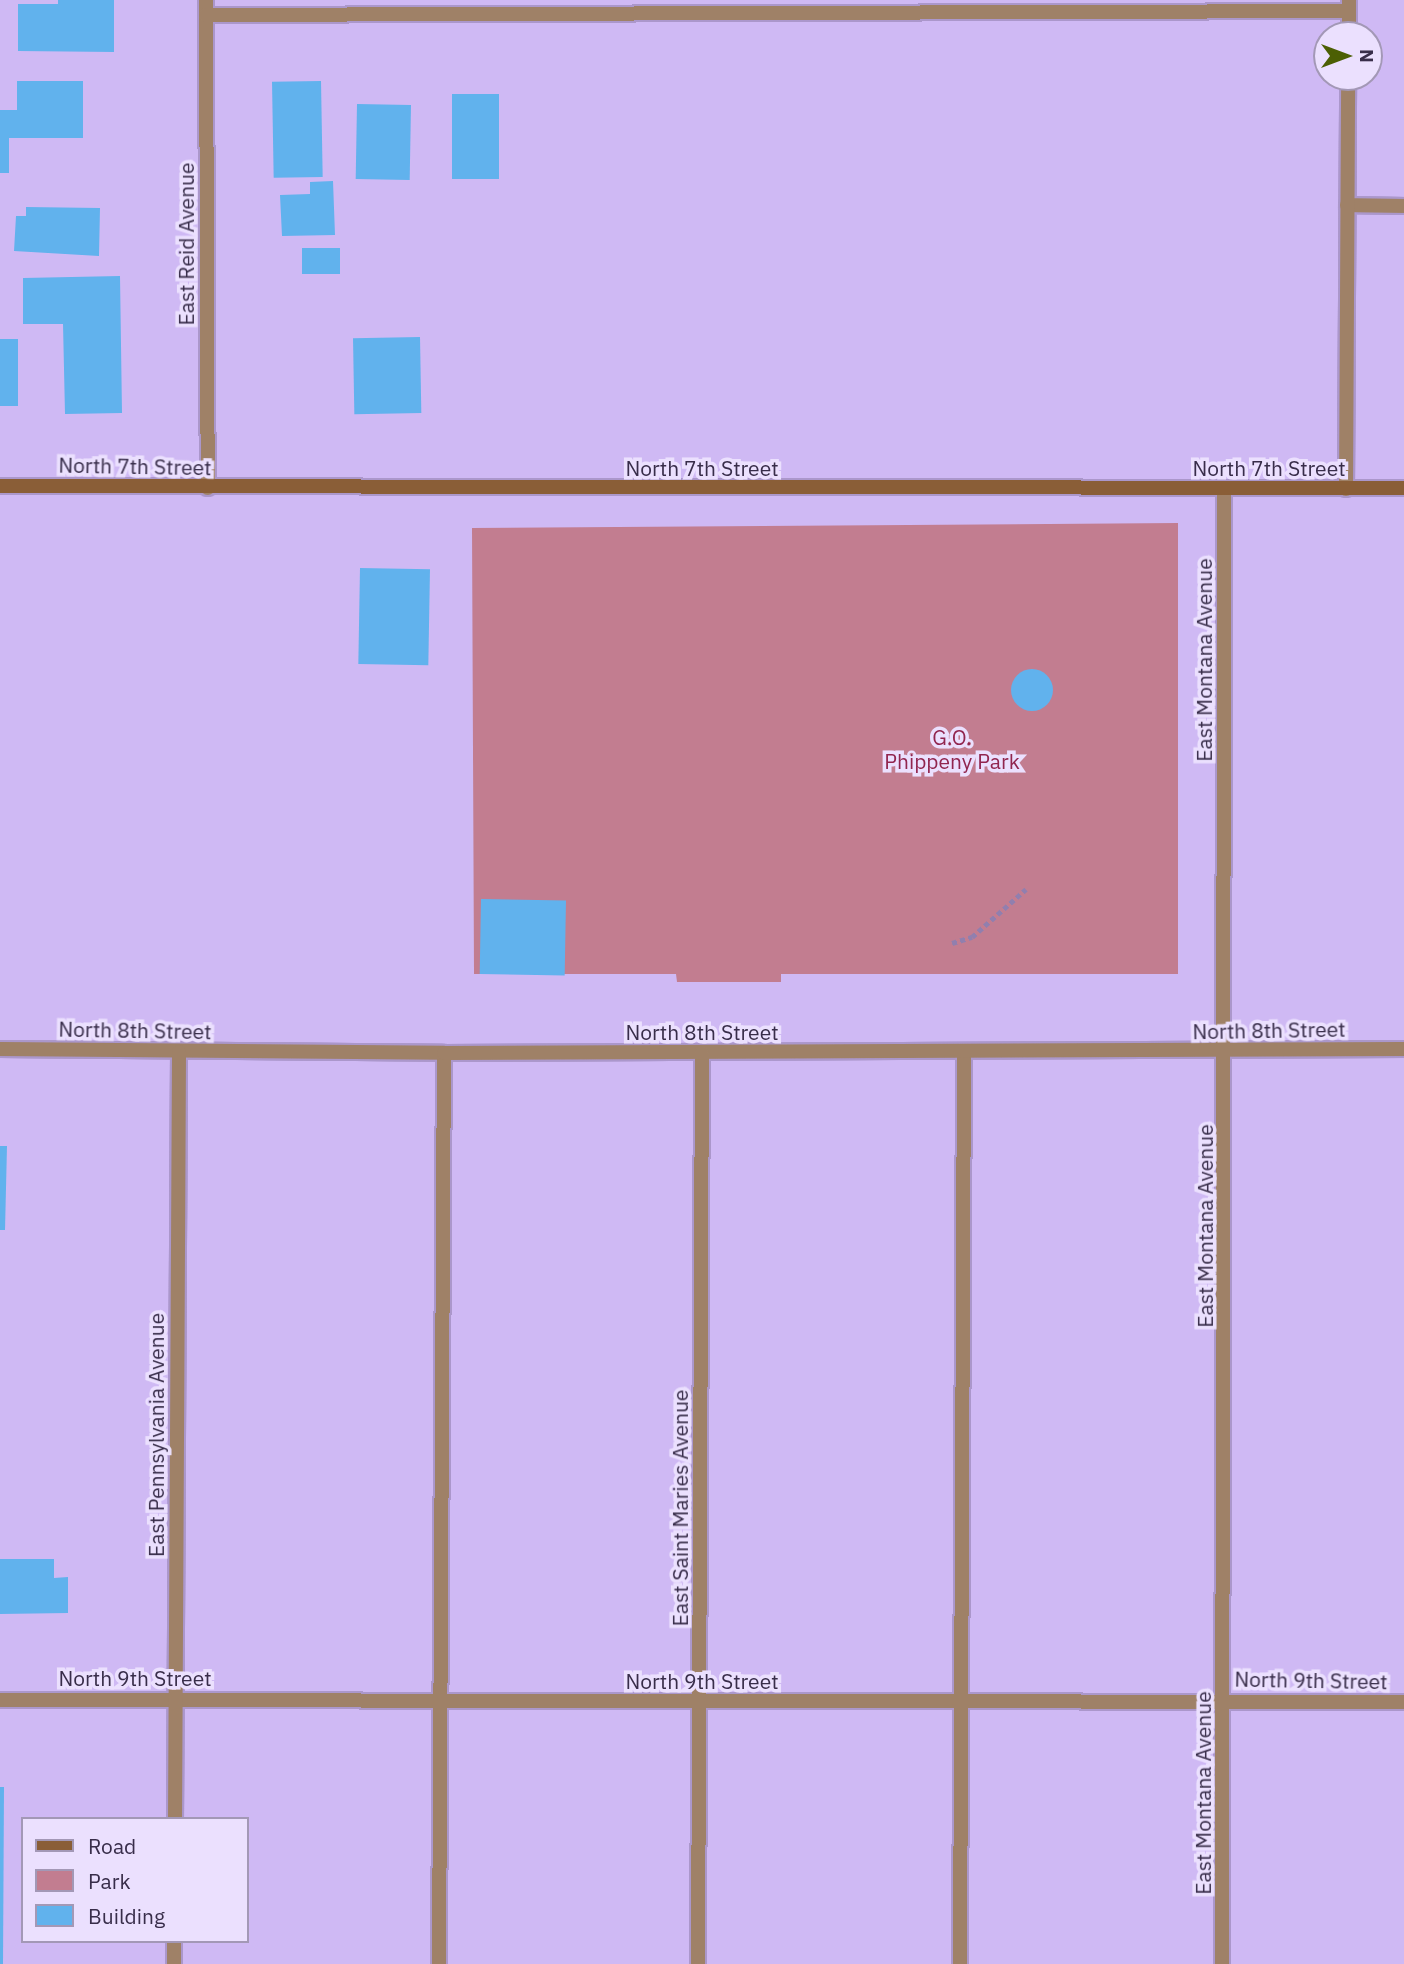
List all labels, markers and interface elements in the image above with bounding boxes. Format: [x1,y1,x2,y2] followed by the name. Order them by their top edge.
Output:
[1313,21,1383,91] north arrow
[1355,49,1379,63] text: N
[173,162,199,326] street label: East Reid Avenue
[58,452,212,480] street label: North 7th Street
[625,455,779,481] street label: North 7th Street
[1192,455,1346,481] street label: North 7th Street
[1191,558,1217,762] street label: East Montana Avenue
[884,724,1020,774] park label: G.O. Phippeny Park
[58,1016,212,1044] street label: North 8th Street
[1192,1016,1346,1044] street label: North 8th Street
[625,1019,779,1045] street label: North 8th Street
[1192,1124,1218,1328] street label: East Montana Avenue
[143,1313,169,1557] street label: East Pennsylvania Avenue
[667,1390,693,1626] street label: East Saint Maries Avenue
[58,1665,212,1691] street label: North 9th Street
[1234,1666,1388,1694] street label: North 9th Street
[625,1668,779,1694] street label: North 9th Street
[1190,1691,1216,1895] street label: East Montana Avenue
[21,1817,248,1943] legend
[88,1832,136,1860] text: Road
[88,1867,131,1895] text: Park
[88,1902,165,1930] text: Building

